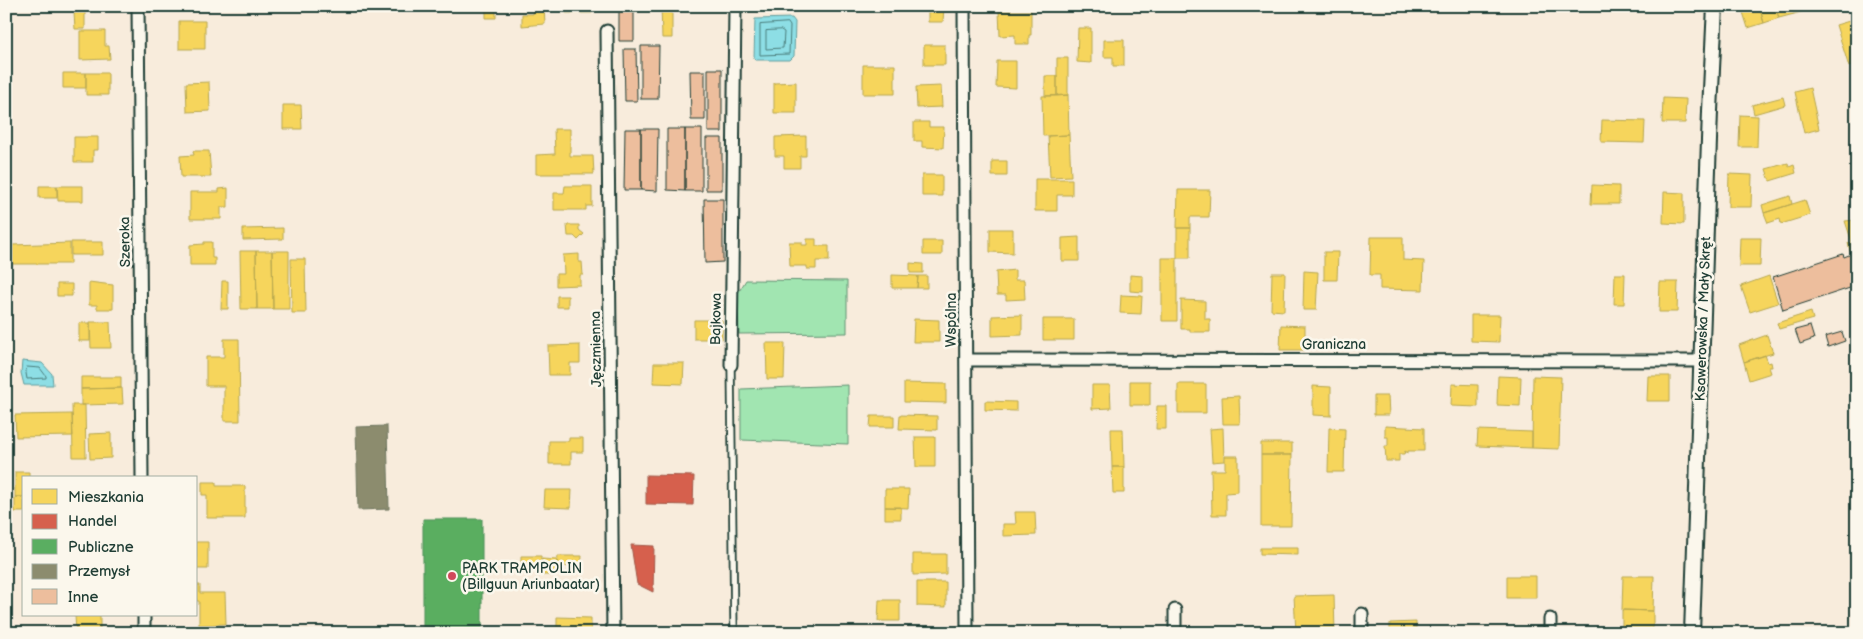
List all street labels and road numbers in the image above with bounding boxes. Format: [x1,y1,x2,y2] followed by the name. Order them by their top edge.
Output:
[116,217,134,267] street label: Szeroka
[1692,236,1714,402] street label: Ksawerowska / Mały Skręt
[707,293,725,345] street label: Bajkowa
[943,293,960,347] street label: Wspólna
[587,311,605,387] street label: Jęczmienna
[1302,336,1366,353] street label: Graniczna

